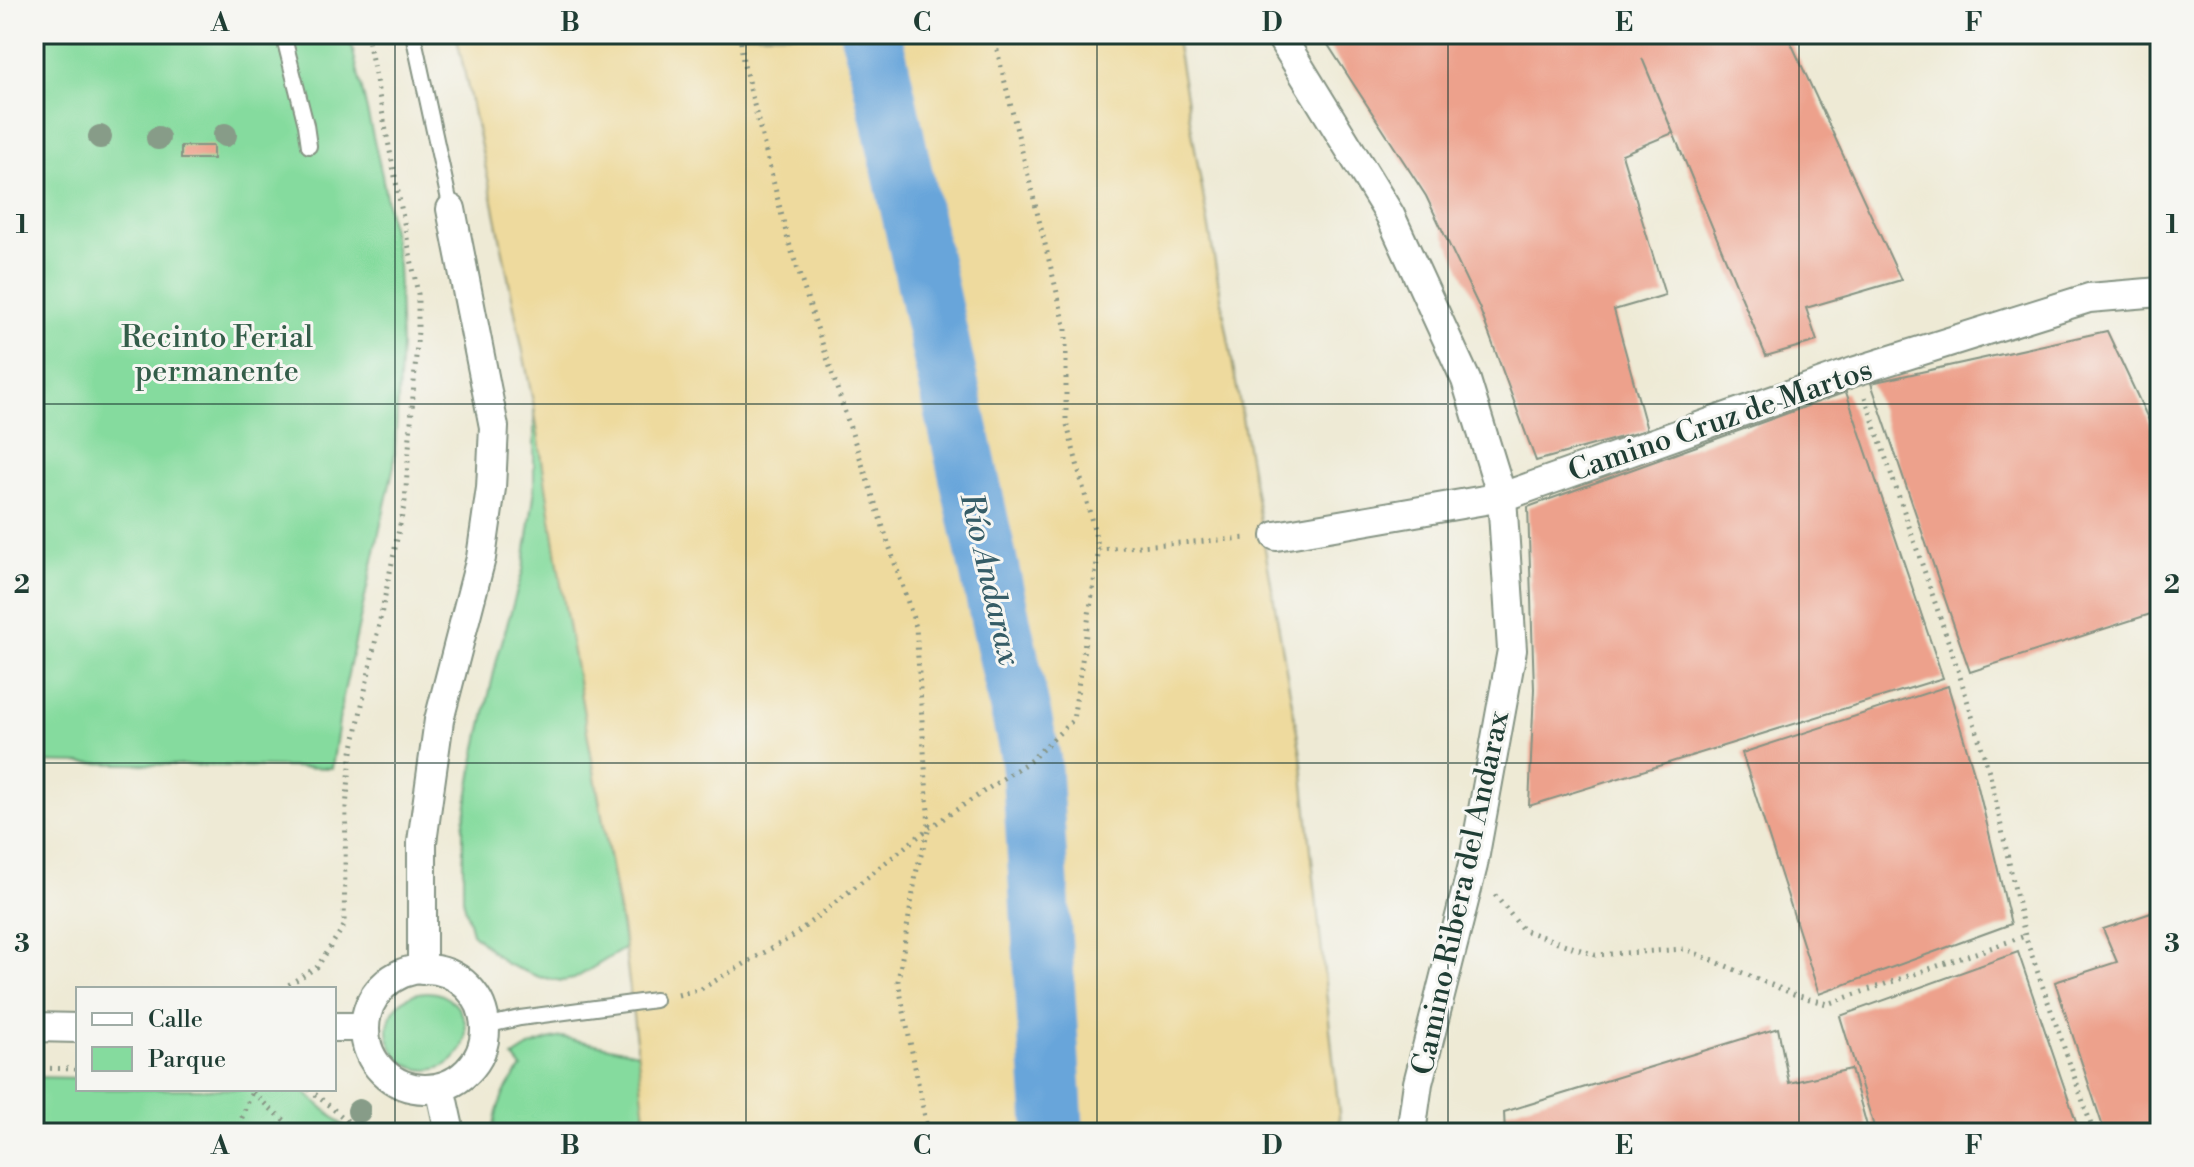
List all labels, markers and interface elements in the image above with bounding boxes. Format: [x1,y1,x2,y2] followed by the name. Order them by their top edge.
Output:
[210,7,230,39] text: A
[560,7,580,39] text: B
[913,7,931,39] text: C
[1262,7,1282,39] text: D
[1615,7,1633,39] text: E
[1965,7,1983,39] text: F
[16,209,29,241] text: 1
[2166,209,2179,241] text: 1
[121,319,313,391] park label: Recinto Ferial permanente
[1563,351,1877,491] street label: Camino Cruz de Martos
[950,488,1029,670] water label: Río Andarax
[14,569,30,601] text: 2
[2164,569,2180,601] text: 2
[1404,707,1518,1079] street label: Camino Ribera del Andarax
[14,928,30,960] text: 3
[2164,928,2180,960] text: 3
[76,987,336,1091] legend
[148,1005,203,1035] text: Calle
[148,1045,226,1075] text: Parque
[210,1130,230,1162] text: A
[560,1130,580,1162] text: B
[913,1130,931,1162] text: C
[1262,1130,1282,1162] text: D
[1615,1130,1633,1162] text: E
[1965,1130,1983,1162] text: F

